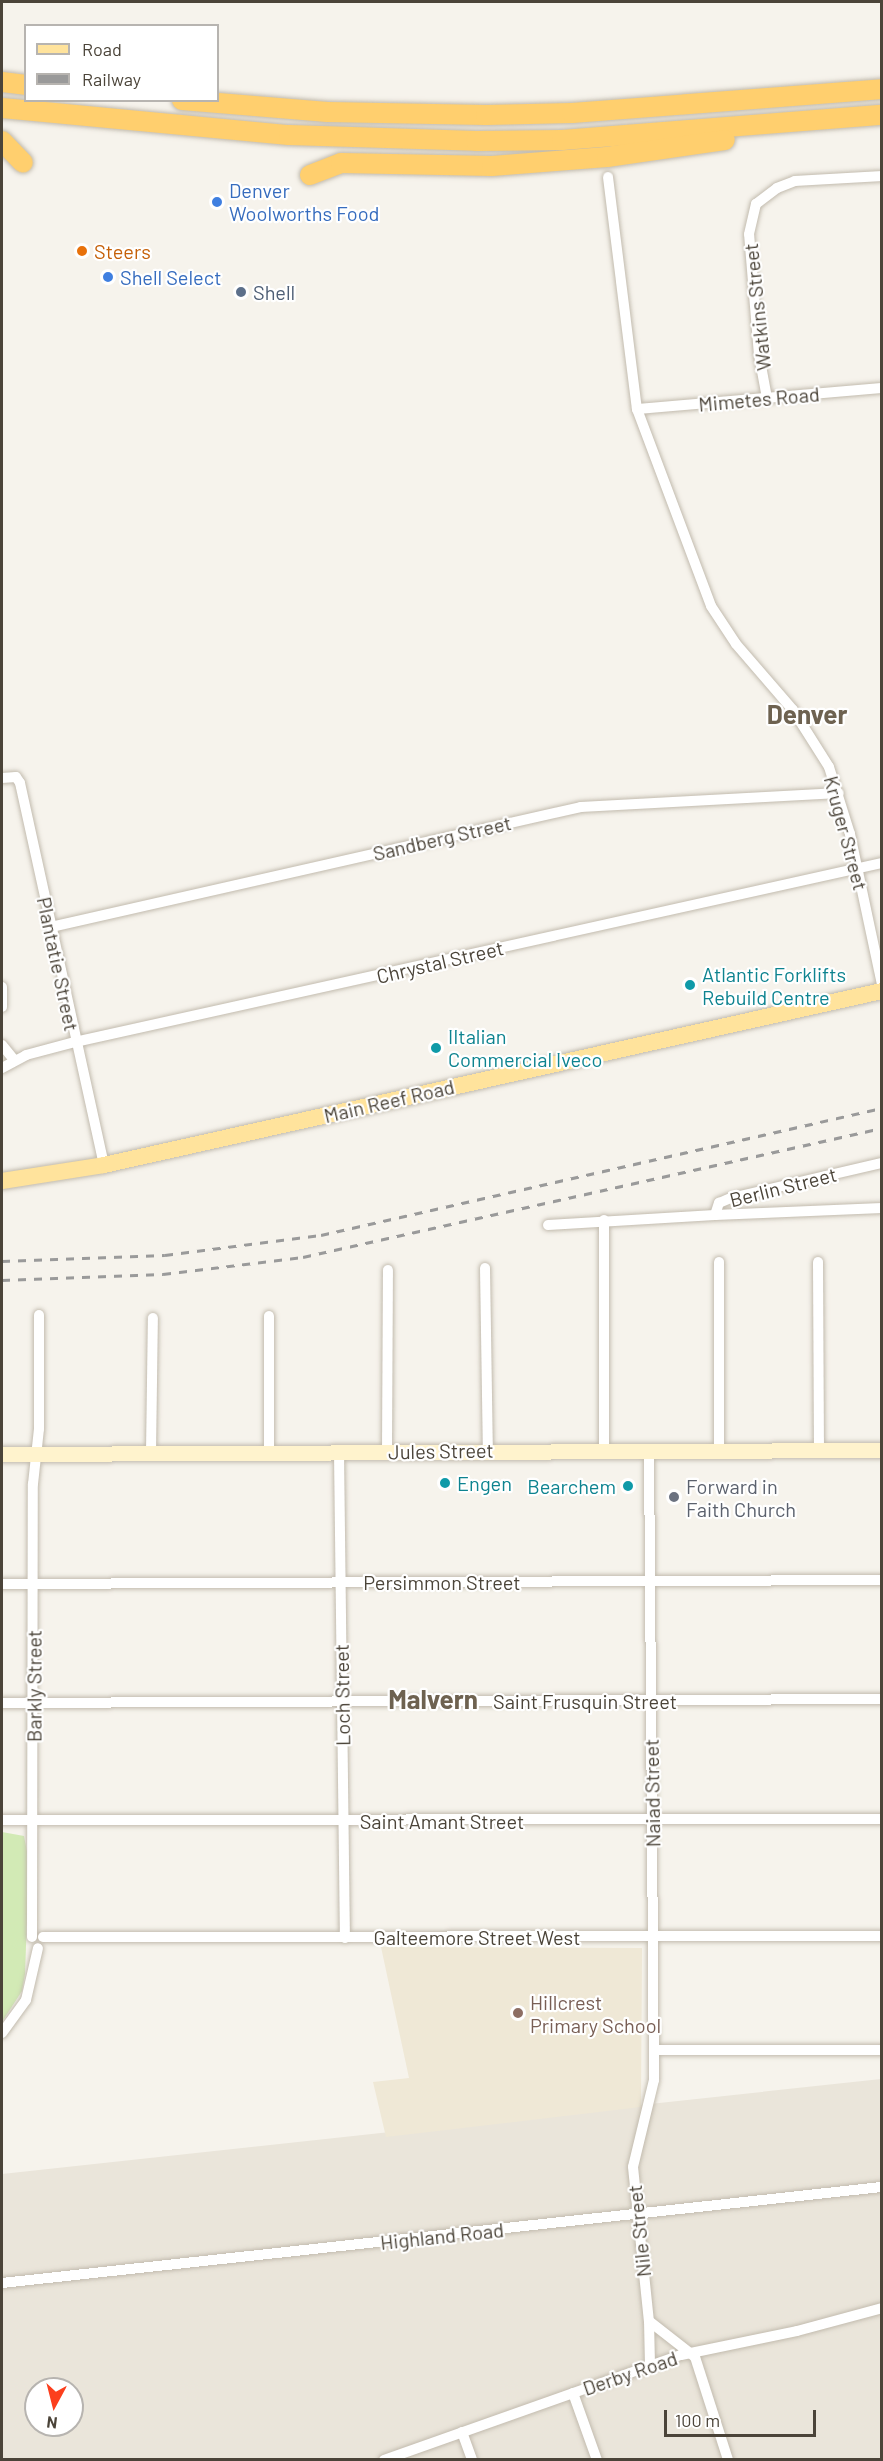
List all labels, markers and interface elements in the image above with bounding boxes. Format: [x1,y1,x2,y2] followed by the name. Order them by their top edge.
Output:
[24,24,219,102] legend
[82,38,122,60] text: Road
[82,68,141,90] text: Railway
[229,178,379,225] place label: Denver Woolworths Food
[210,195,224,209] marker: Denver Woolworths Food
[94,239,151,263] place label: Steers
[738,242,776,372] street label: Watkins Street
[75,244,89,258] marker: Steers
[120,265,221,289] place label: Shell Select
[101,270,115,284] marker: Shell Select
[253,280,295,304] place label: Shell
[234,285,248,299] marker: Shell
[697,382,821,416] street label: Mimetes Road
[767,698,847,730] district label: Denver
[819,773,873,893] street label: Kruger Street
[371,810,513,866] street label: Sandberg Street
[32,895,84,1033] street label: Plantatie Street
[374,936,506,988] street label: Chrystal Street
[702,962,846,1009] place label: Atlantic Forklifts Rebuild Centre
[683,978,697,992] marker: Atlantic Forklifts Rebuild Centre
[448,1024,602,1071] place label: IItalian Commercial Iveco
[429,1041,443,1055] marker: IItalian Commercial Iveco
[321,1074,457,1128] street label: Main Reef Road
[727,1162,839,1212] street label: Berlin Street
[388,1438,494,1464] street label: Jules Street
[457,1471,512,1495] place label: Engen
[527,1474,616,1498] place label: Bearchem
[686,1474,796,1521] place label: Forward in Faith Church
[438,1476,452,1490] marker: Engen
[621,1479,635,1493] marker: Bearchem
[667,1490,681,1504] marker: Forward in Faith Church
[363,1570,521,1594] street label: Persimmon Street
[22,1630,46,1742] street label: Barkly Street
[329,1644,355,1746] street label: Loch Street
[388,1683,478,1715] district label: Malvern
[493,1689,677,1713] street label: Saint Frusquin Street
[639,1739,665,1847] street label: Naiad Street
[360,1809,524,1833] street label: Saint Amant Street
[374,1925,580,1949] street label: Galteemore Street West
[530,1990,661,2037] place label: Hillcrest Primary School
[511,2006,525,2020] marker: Hillcrest Primary School
[622,2184,656,2278] street label: Nile Street
[379,2218,505,2254] street label: Highland Road
[580,2346,680,2400] street label: Derby Road
[24,2377,84,2437] north arrow
[667,2398,818,2436] scale bar
[675,2409,720,2431] text: 100 m
[46,2413,58,2433] text: N

